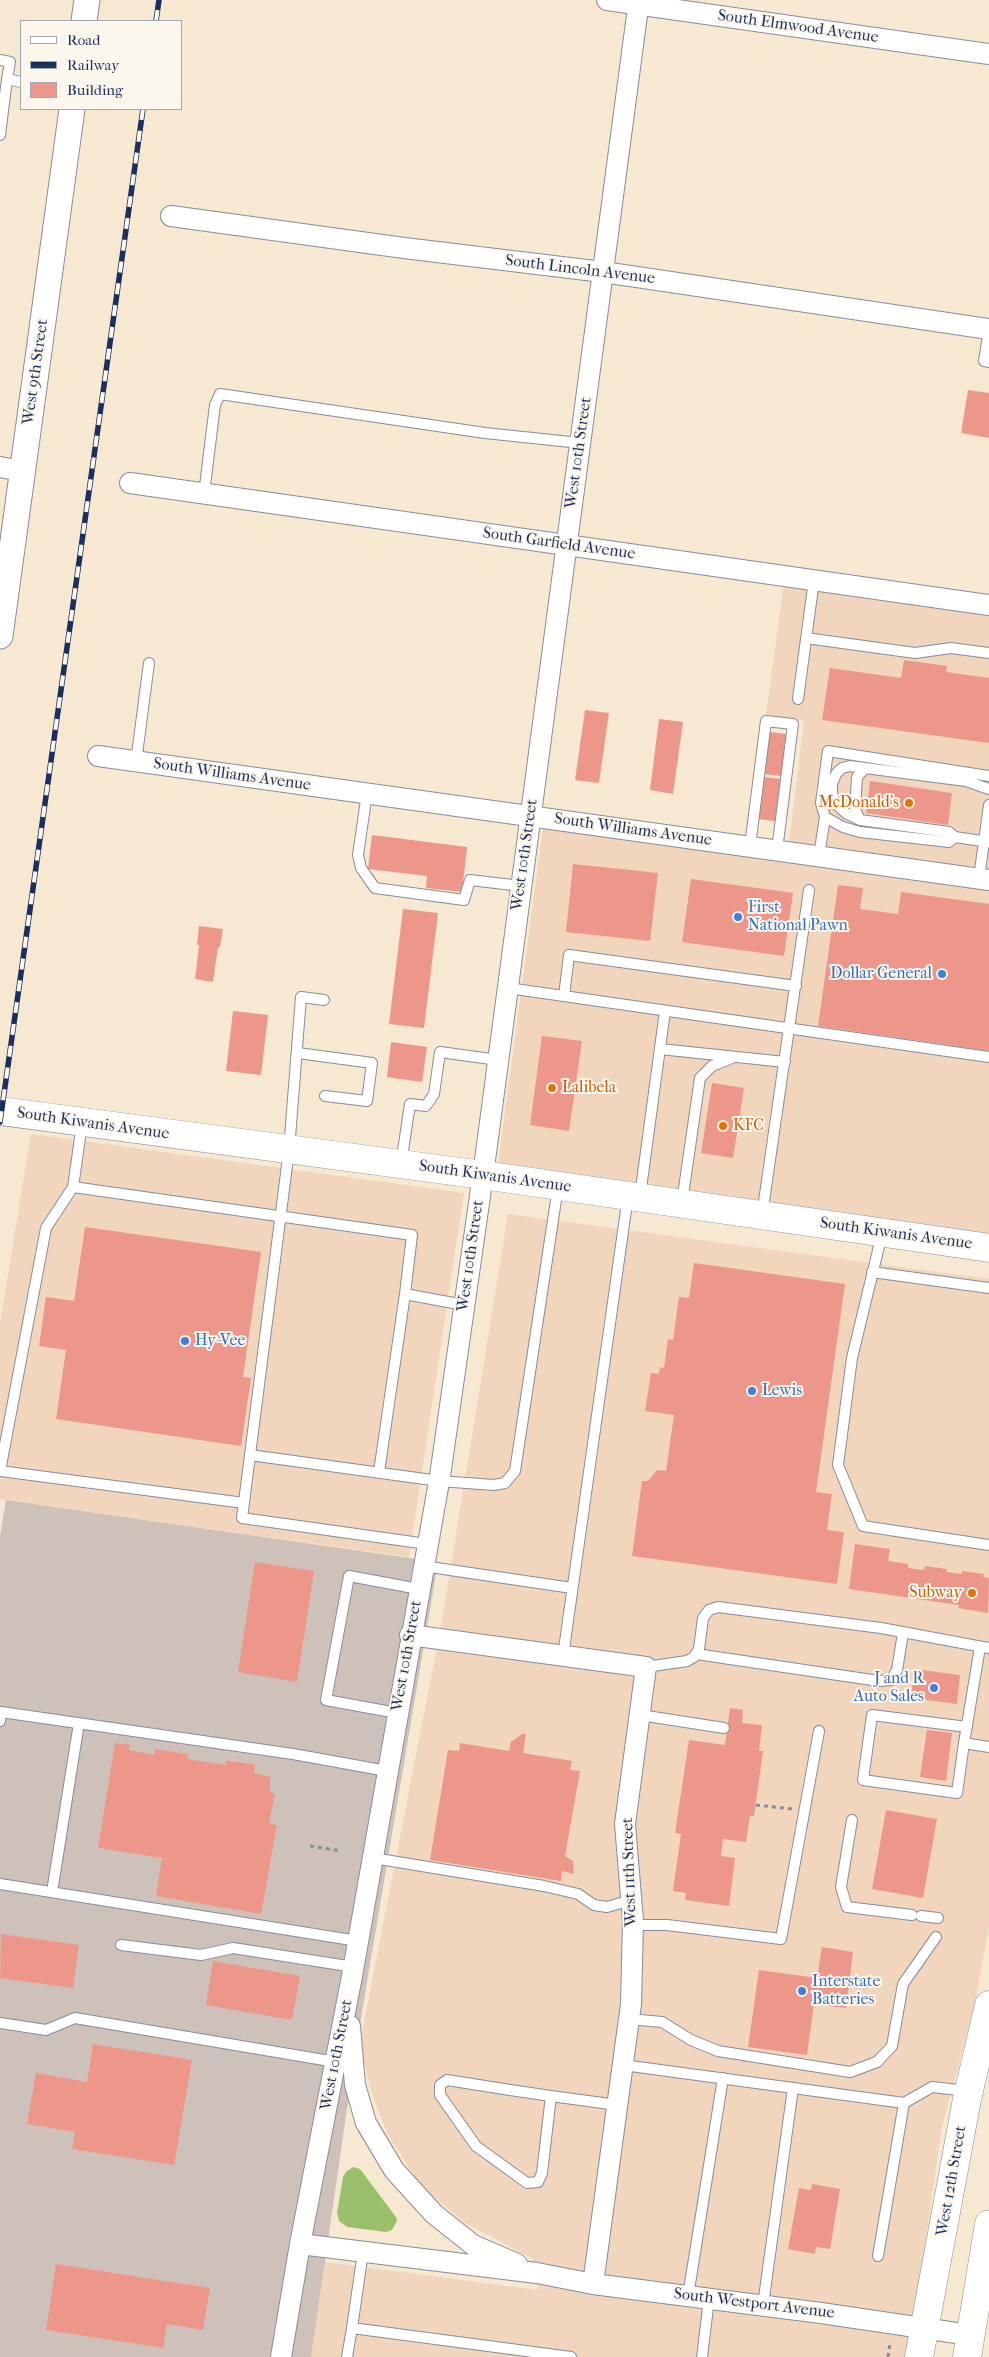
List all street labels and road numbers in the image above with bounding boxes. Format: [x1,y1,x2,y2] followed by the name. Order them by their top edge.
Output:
[716,6,880,48] street label: South Elmwood Avenue
[504,251,656,289] street label: South Lincoln Avenue
[19,318,53,426] street label: West 9th Street
[562,396,596,510] street label: West 10th Street
[482,524,636,564] street label: South Garfield Avenue
[152,754,312,796] street label: South Williams Avenue
[508,798,542,912] street label: West 10th Street
[553,809,713,851] street label: South Williams Avenue
[16,1104,170,1144] street label: South Kiwanis Avenue
[418,1157,572,1197] street label: South Kiwanis Avenue
[454,1199,488,1313] street label: West 10th Street
[819,1214,973,1254] street label: South Kiwanis Avenue
[388,1599,426,1713] street label: West 10th Street
[618,1817,642,1927] street label: West 11th Street
[317,1998,357,2112] street label: West 10th Street
[933,2124,971,2238] street label: West 12th Street
[672,2285,836,2323] street label: South Westport Avenue

